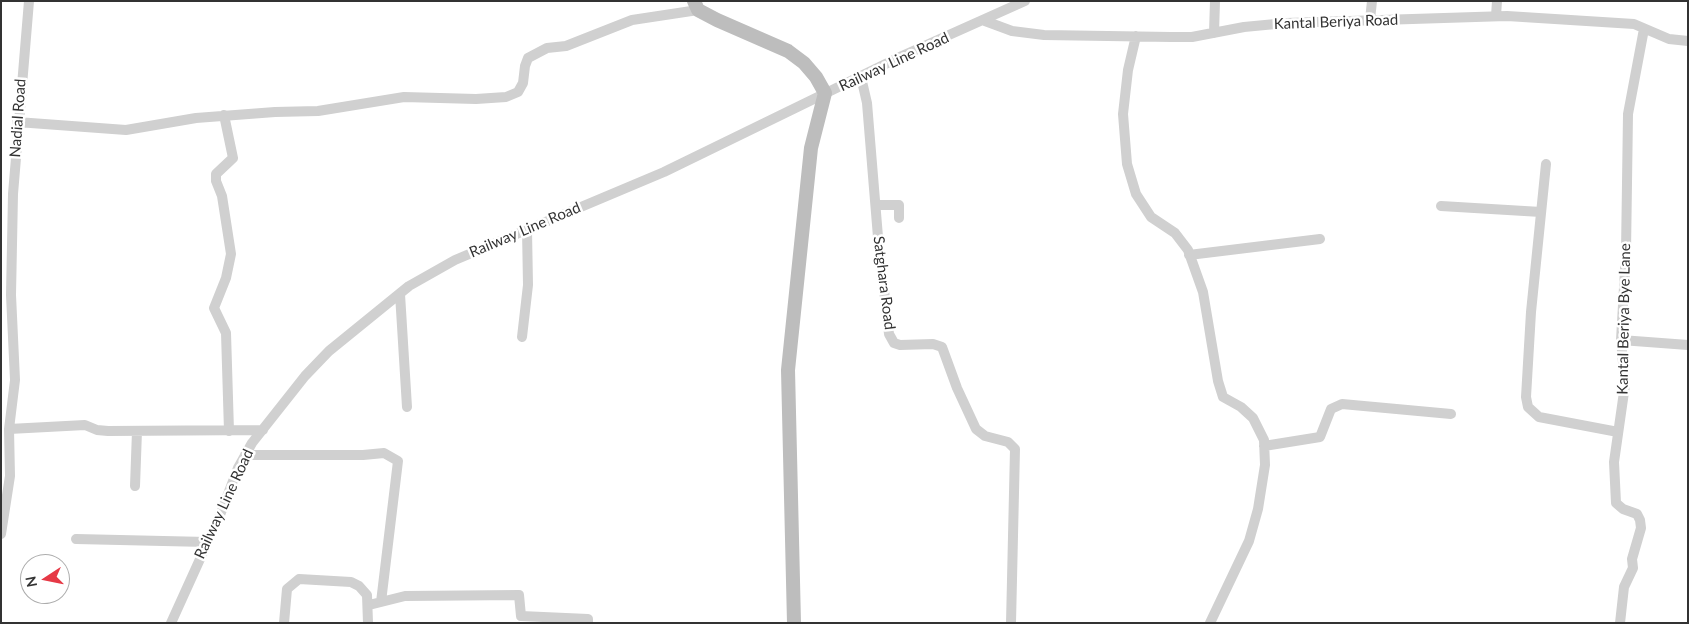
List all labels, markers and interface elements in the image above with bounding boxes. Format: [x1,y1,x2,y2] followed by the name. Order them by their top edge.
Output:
[1273,11,1399,33] street label: Kantal Beriya Road
[836,29,952,95] street label: Railway Line Road
[6,78,30,158] street label: Nadial Road
[467,198,583,262] street label: Railway Line Road
[869,235,899,331] street label: Satghara Road
[1614,243,1634,395] street label: Kantal Beriya Bye Lane
[191,446,257,562] street label: Railway Line Road
[20,554,70,604] north arrow
[21,575,40,589] text: N

